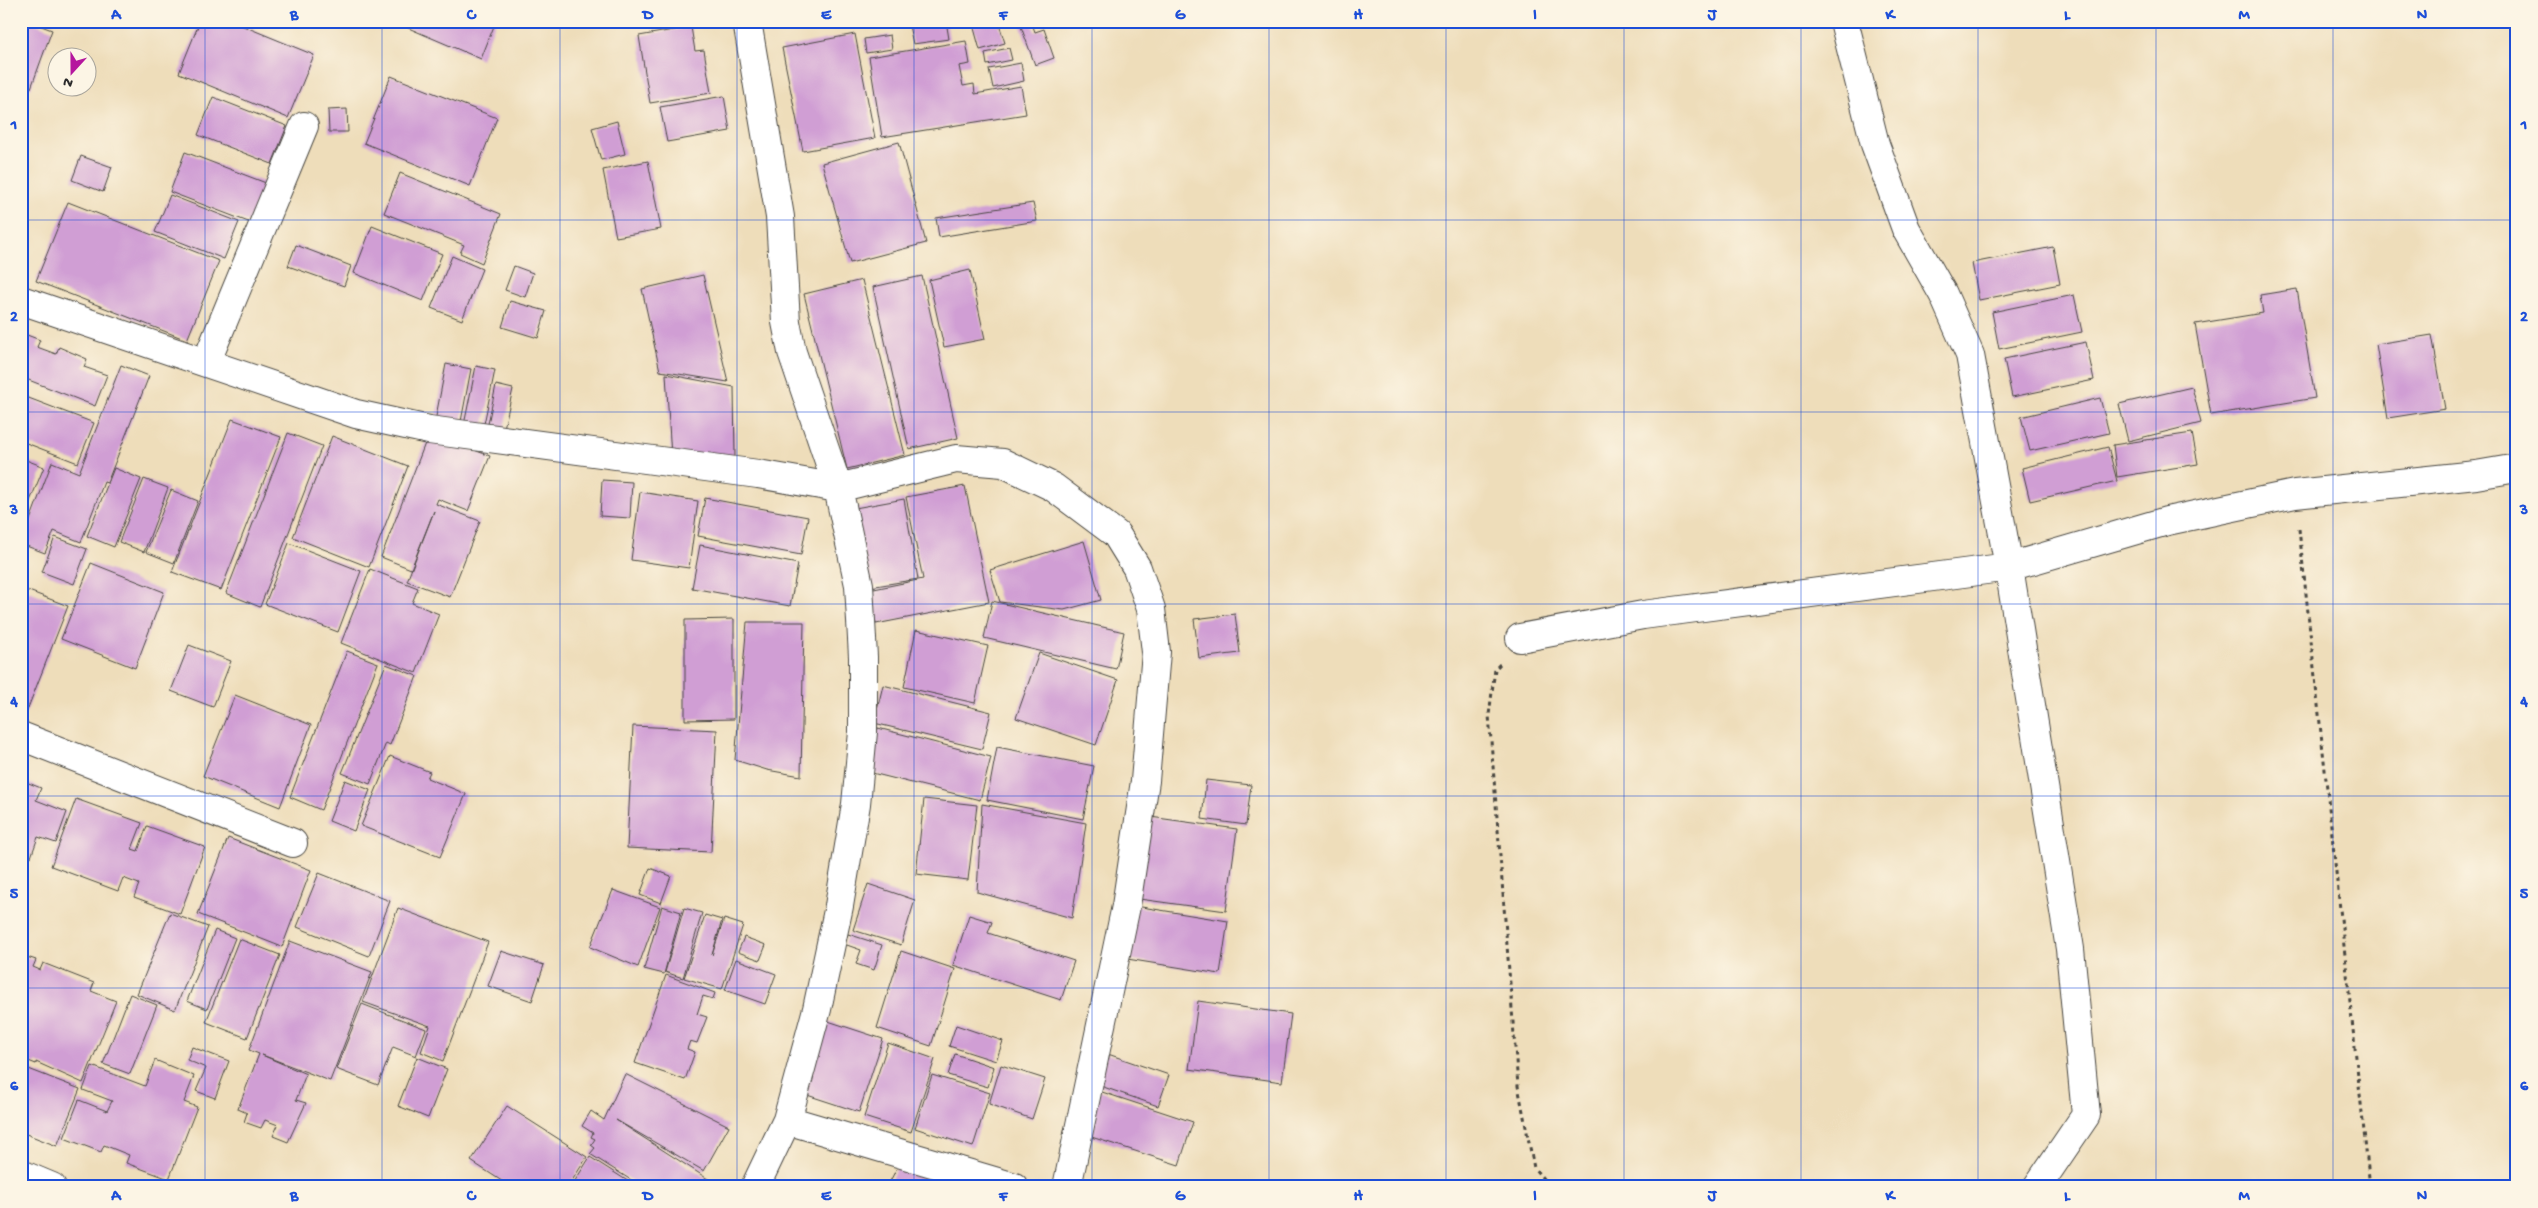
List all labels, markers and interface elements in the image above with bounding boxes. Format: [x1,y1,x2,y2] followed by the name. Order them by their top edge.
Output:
[110,7,122,26] text: A
[289,7,299,26] text: B
[466,7,477,26] text: C
[641,7,654,26] text: D
[821,7,832,26] text: E
[998,7,1009,26] text: F
[1175,7,1186,26] text: G
[1353,7,1363,26] text: H
[1533,7,1537,26] text: I
[1707,7,1718,26] text: J
[1885,7,1897,26] text: K
[2064,7,2071,26] text: L
[2238,7,2250,26] text: M
[2417,7,2428,26] text: N
[48,48,98,98] north arrow
[61,72,76,91] text: N
[10,117,17,136] text: 1
[2520,117,2527,136] text: 1
[10,309,18,328] text: 2
[2520,309,2528,328] text: 2
[9,502,18,521] text: 3
[2519,502,2528,521] text: 3
[9,694,18,713] text: 4
[2519,694,2528,713] text: 4
[10,886,19,905] text: 5
[2520,886,2529,905] text: 5
[10,1078,19,1097] text: 6
[2520,1078,2529,1097] text: 6
[110,1188,122,1207] text: A
[289,1188,299,1207] text: B
[466,1188,477,1207] text: C
[641,1188,654,1207] text: D
[821,1188,832,1207] text: E
[998,1188,1009,1207] text: F
[1175,1188,1186,1207] text: G
[1353,1188,1363,1207] text: H
[1533,1188,1537,1207] text: I
[1707,1188,1718,1207] text: J
[1885,1188,1897,1207] text: K
[2064,1188,2071,1207] text: L
[2238,1188,2250,1207] text: M
[2417,1188,2428,1207] text: N

